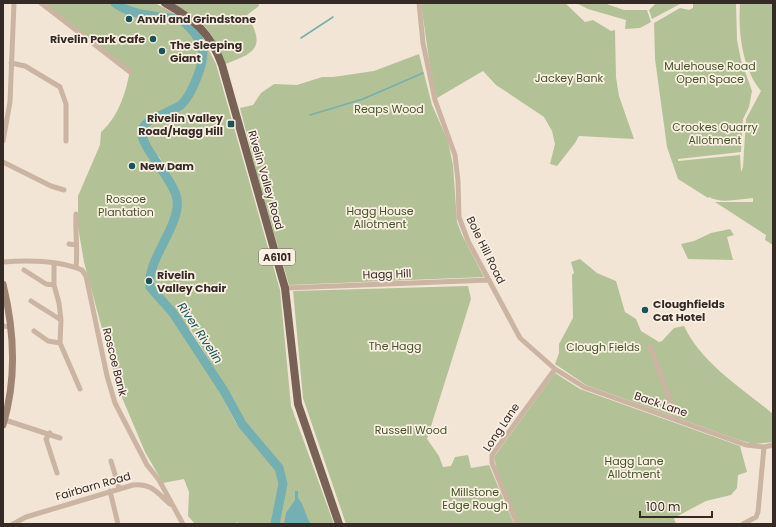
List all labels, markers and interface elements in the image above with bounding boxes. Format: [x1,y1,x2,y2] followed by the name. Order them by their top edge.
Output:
[137,11,256,27] place label: Anvil and Grindstone
[124,14,134,24] marker: Anvil and Grindstone
[50,31,145,47] place label: Rivelin Park Cafe
[148,34,158,44] marker: Rivelin Park Cafe
[170,37,242,66] place label: The Sleeping Giant
[157,46,167,56] marker: The Sleeping Giant
[664,58,756,87] park label: Mulehouse Road Open Space
[535,70,604,86] park label: Jackey Bank
[354,101,424,117] park label: Reaps Wood
[138,110,223,139] place label: Rivelin Valley Road/Hagg Hill
[226,119,236,129] marker: Rivelin Valley Road/Hagg Hill
[672,119,758,148] park label: Crookes Quarry Allotment
[244,128,288,232] street label: Rivelin Valley Road
[140,158,194,174] place label: New Dam
[127,161,137,171] marker: New Dam
[98,191,154,220] park label: Roscoe Plantation
[346,203,414,232] park label: Hagg House Allotment
[463,213,509,287] street label: Bole Hill Road
[259,249,295,265] road number: A6101
[362,265,412,283] street label: Hagg Hill
[157,267,227,296] place label: Rivelin Valley Chair
[144,276,154,286] marker: Rivelin Valley Chair
[653,296,725,325] place label: Cloughfields Cat Hotel
[174,299,227,367] water label: River Rivelin
[640,305,650,315] marker: Cloughfields Cat Hotel
[99,326,131,398] street label: Roscoe Bank
[369,338,421,354] park label: The Hagg
[566,339,640,355] park label: Clough Fields
[632,387,690,421] street label: Back Lane
[479,399,523,454] street label: Long Lane
[375,422,447,438] park label: Russell Wood
[605,453,664,482] park label: Hagg Lane Allotment
[54,468,132,504] street label: Fairbarn Road
[442,484,508,513] park label: Millstone Edge Rough
[640,493,712,519] scale bar
[646,498,680,515] text: 100 m

